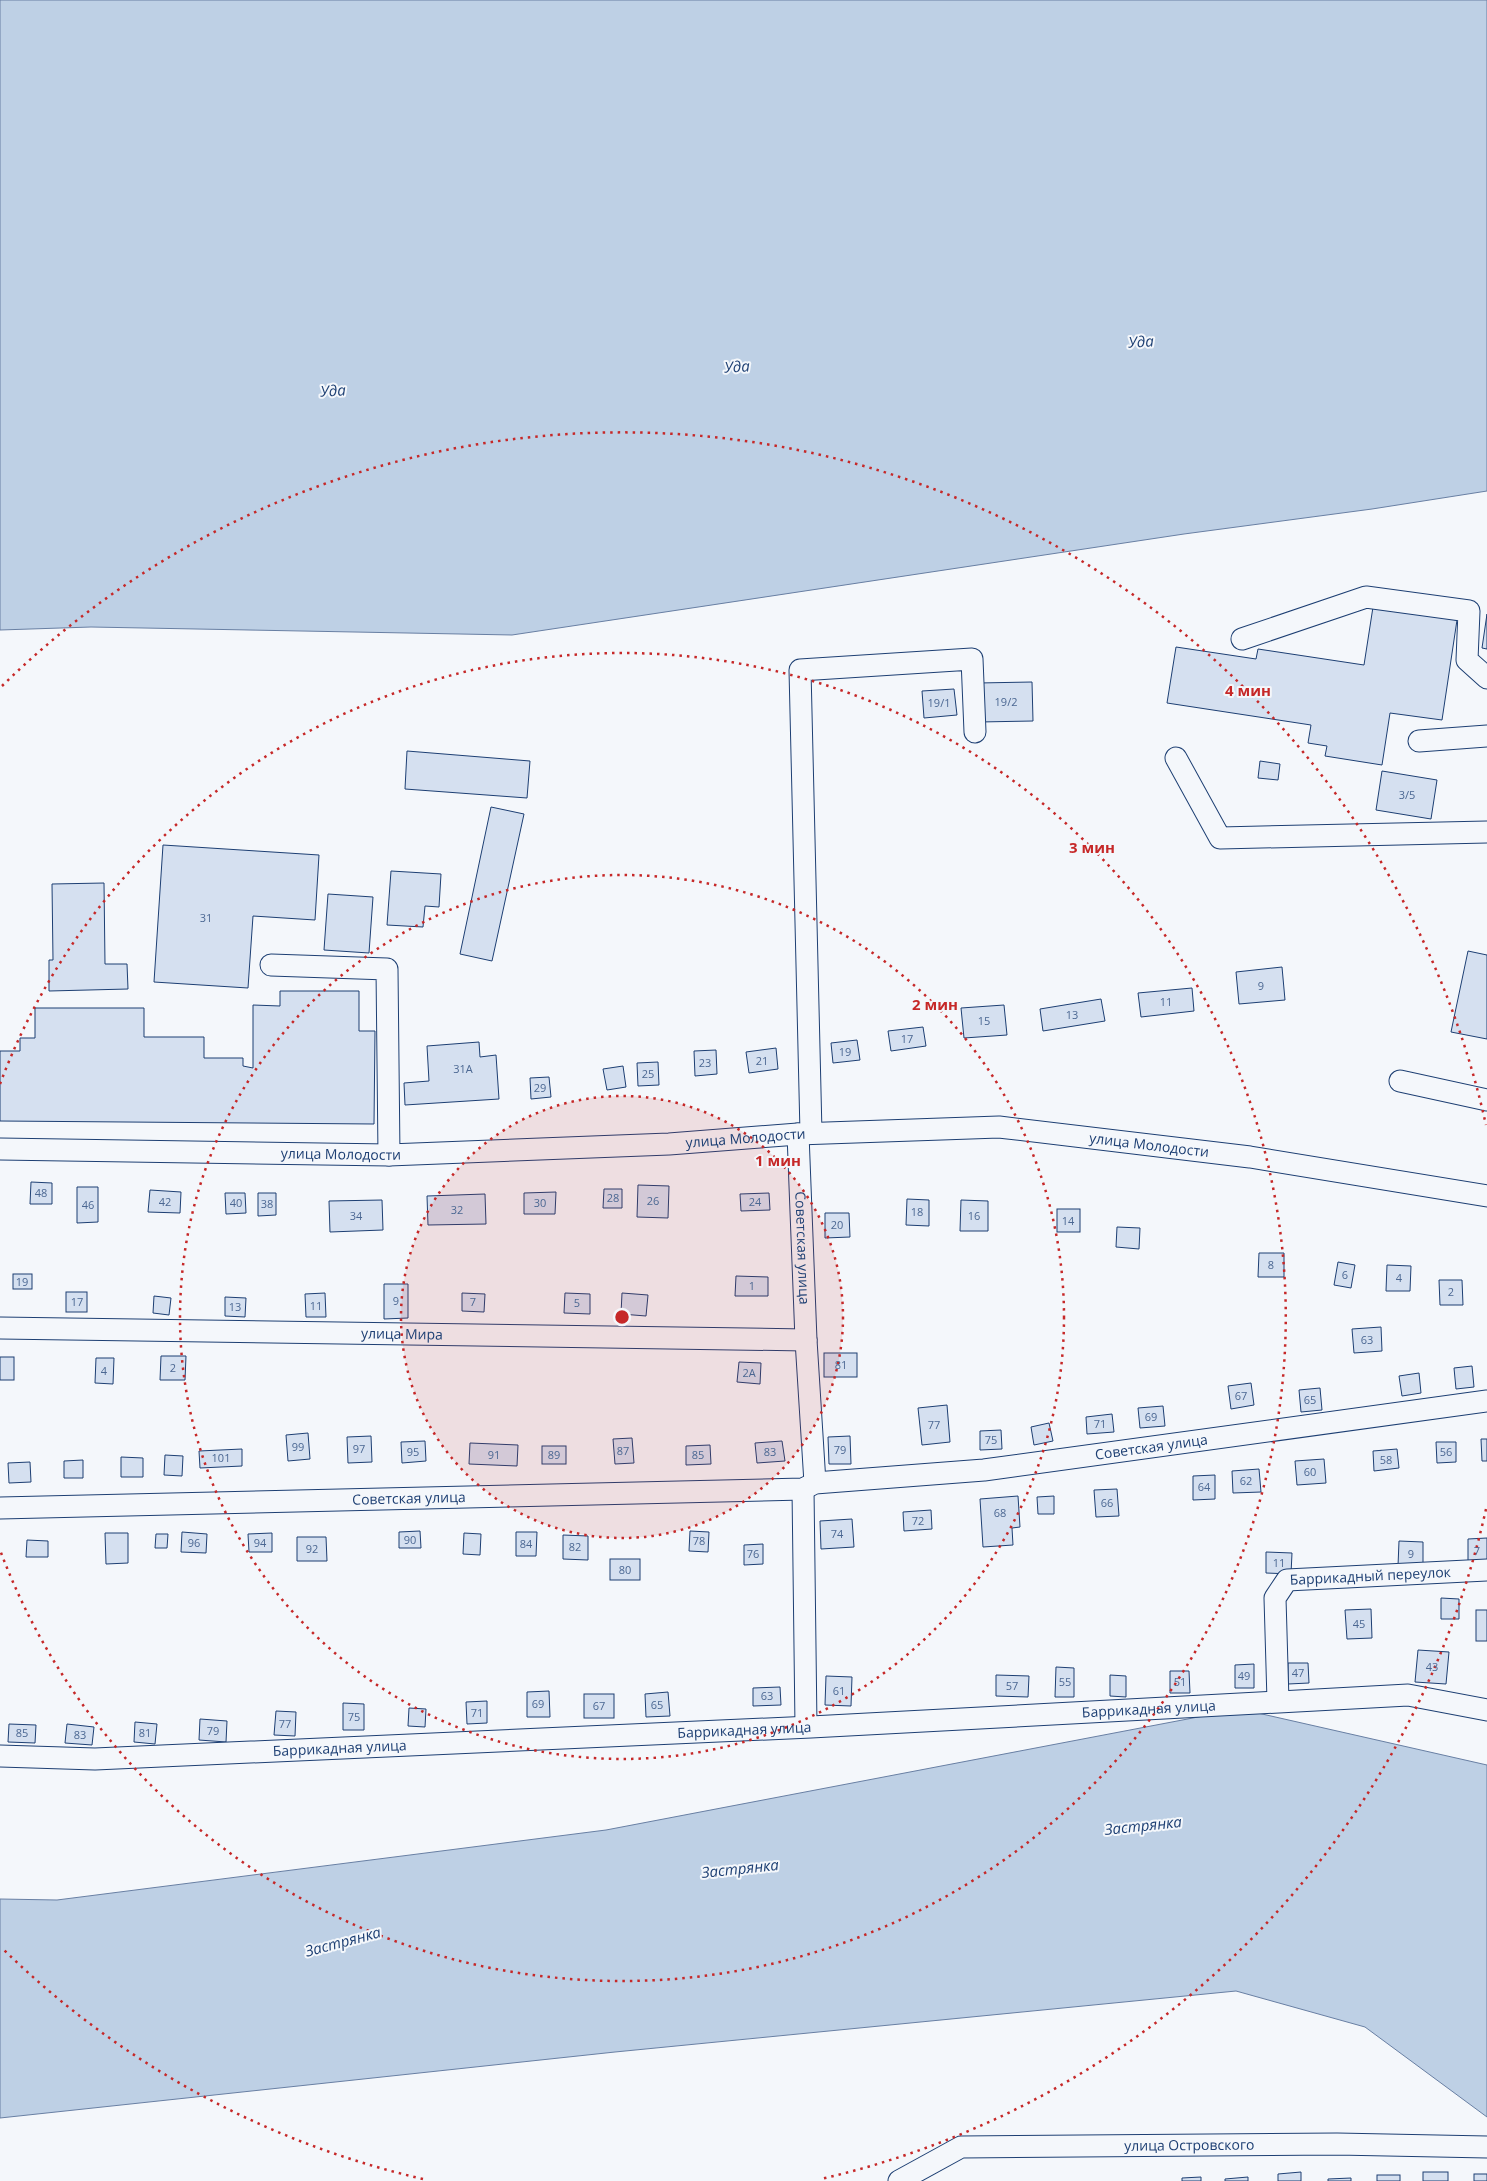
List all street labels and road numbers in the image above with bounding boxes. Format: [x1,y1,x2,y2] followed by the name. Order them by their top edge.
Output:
[685,1124,806,1152] street label: улица Молодости
[1088,1128,1210,1161] street label: улица Молодости
[281,1143,401,1164] street label: улица Молодости
[791,1191,815,1305] street label: Советская улица
[361,1323,443,1344] street label: улица Мира
[1094,1429,1209,1464] street label: Советская улица
[352,1487,466,1509] street label: Советская улица
[1289,1562,1452,1589] street label: Баррикадный переулок
[1081,1695,1216,1721] street label: Баррикадная улица
[677,1717,812,1742] street label: Баррикадная улица
[272,1735,407,1760] street label: Баррикадная улица
[1124,2135,1254,2155] street label: улица Островского

